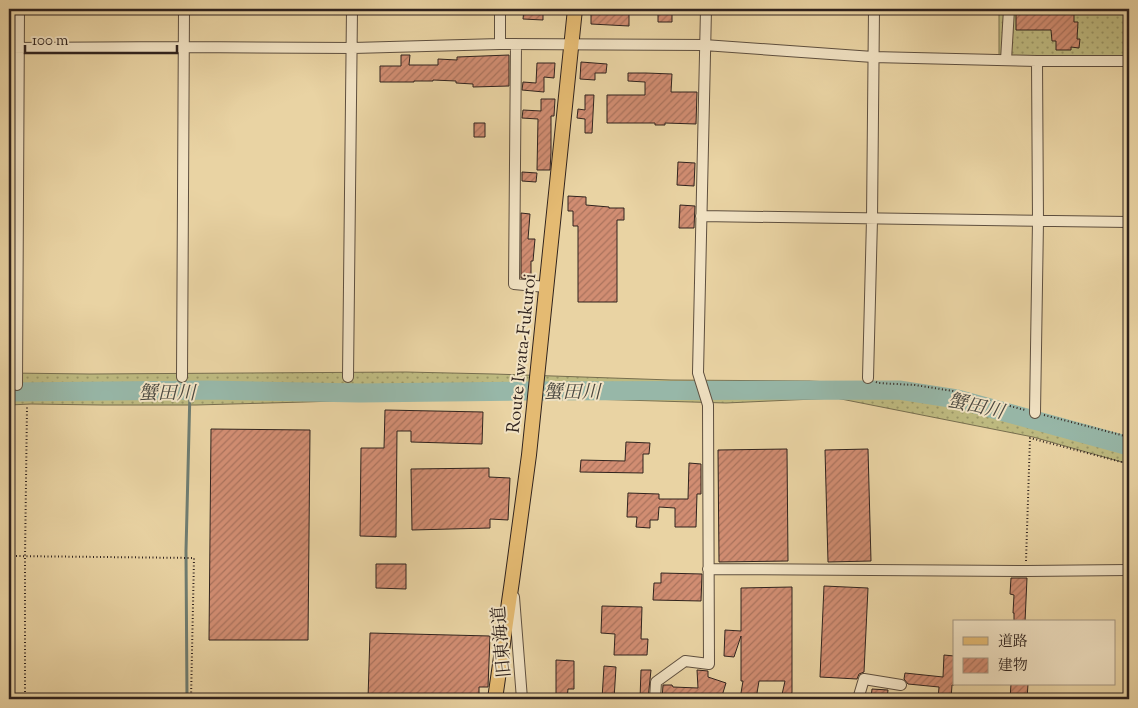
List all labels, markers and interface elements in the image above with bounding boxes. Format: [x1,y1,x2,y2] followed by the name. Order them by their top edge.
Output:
[25,22,178,54] scale bar
[32,31,69,52] text: 100 m
[502,272,544,434] street label: Route Iwata-Fukuroi
[543,380,602,407] water label: 蟹田川
[138,381,197,408] water label: 蟹田川
[945,388,1008,427] water label: 蟹田川
[487,605,519,679] street label: 旧東海道
[953,620,1116,686] legend
[998,632,1028,653] text: 道路
[998,656,1028,677] text: 建物

